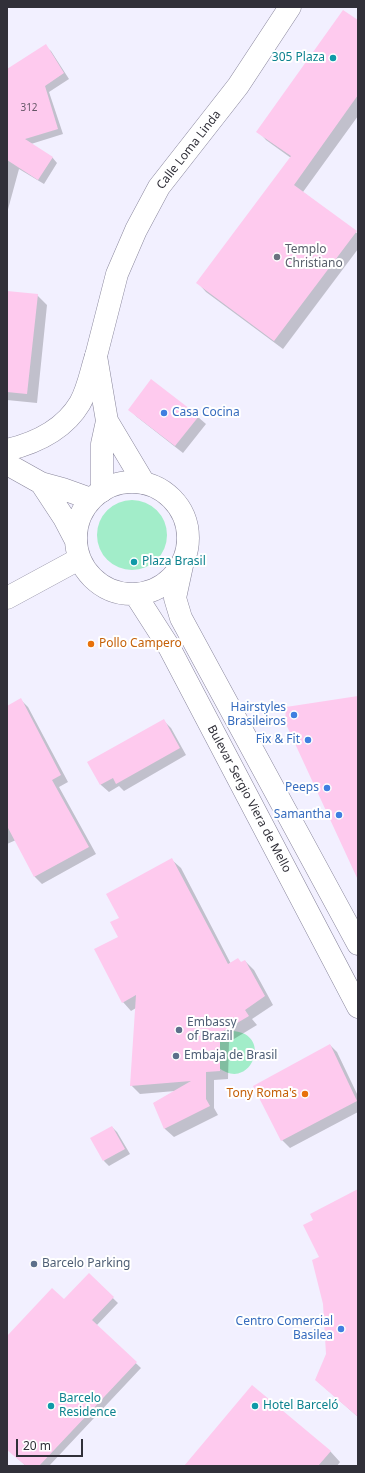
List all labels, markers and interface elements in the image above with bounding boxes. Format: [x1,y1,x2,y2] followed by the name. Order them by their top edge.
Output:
[272,51,325,65] place label: 305 Plaza
[328,53,338,63] marker: 305 Plaza
[20,102,38,114] house number: 312
[154,108,224,192] street label: Calle Loma Linda
[285,243,343,271] place label: Templo Christiano
[272,252,282,262] marker: Templo Christiano
[172,406,240,420] place label: Casa Cocina
[159,408,169,418] marker: Casa Cocina
[142,555,206,569] place label: Plaza Brasil
[129,557,139,567] marker: Plaza Brasil
[99,637,182,651] place label: Pollo Campero
[86,639,96,649] marker: Pollo Campero
[227,701,286,729] place label: Hairstyles Brasileiros
[289,710,299,720] marker: Hairstyles Brasileiros
[204,723,294,875] street label: Bulevar Sergio Viera de Mello
[256,733,300,747] place label: Fix & Fit
[303,735,313,745] marker: Fix & Fit
[285,781,319,795] place label: Peeps
[322,783,332,793] marker: Peeps
[274,808,331,822] place label: Samantha
[334,810,344,820] marker: Samantha
[187,1016,237,1044] place label: Embassy of Brazil
[174,1025,184,1035] marker: Embassy of Brazil
[184,1049,277,1063] place label: Embaja de Brasil
[171,1051,181,1061] marker: Embaja de Brasil
[227,1087,297,1101] place label: Tony Roma's
[300,1089,310,1099] marker: Tony Roma's
[42,1257,130,1271] place label: Barcelo Parking
[29,1259,39,1269] marker: Barcelo Parking
[236,1315,333,1343] place label: Centro Comercial Basilea
[336,1324,346,1334] marker: Centro Comercial Basilea
[59,1392,116,1420] place label: Barcelo Residence
[263,1399,339,1413] place label: Hotel Barceló
[46,1401,56,1411] marker: Barcelo Residence
[250,1401,260,1411] marker: Hotel Barceló
[18,1431,85,1457] scale bar
[23,1437,51,1454] text: 20 m

